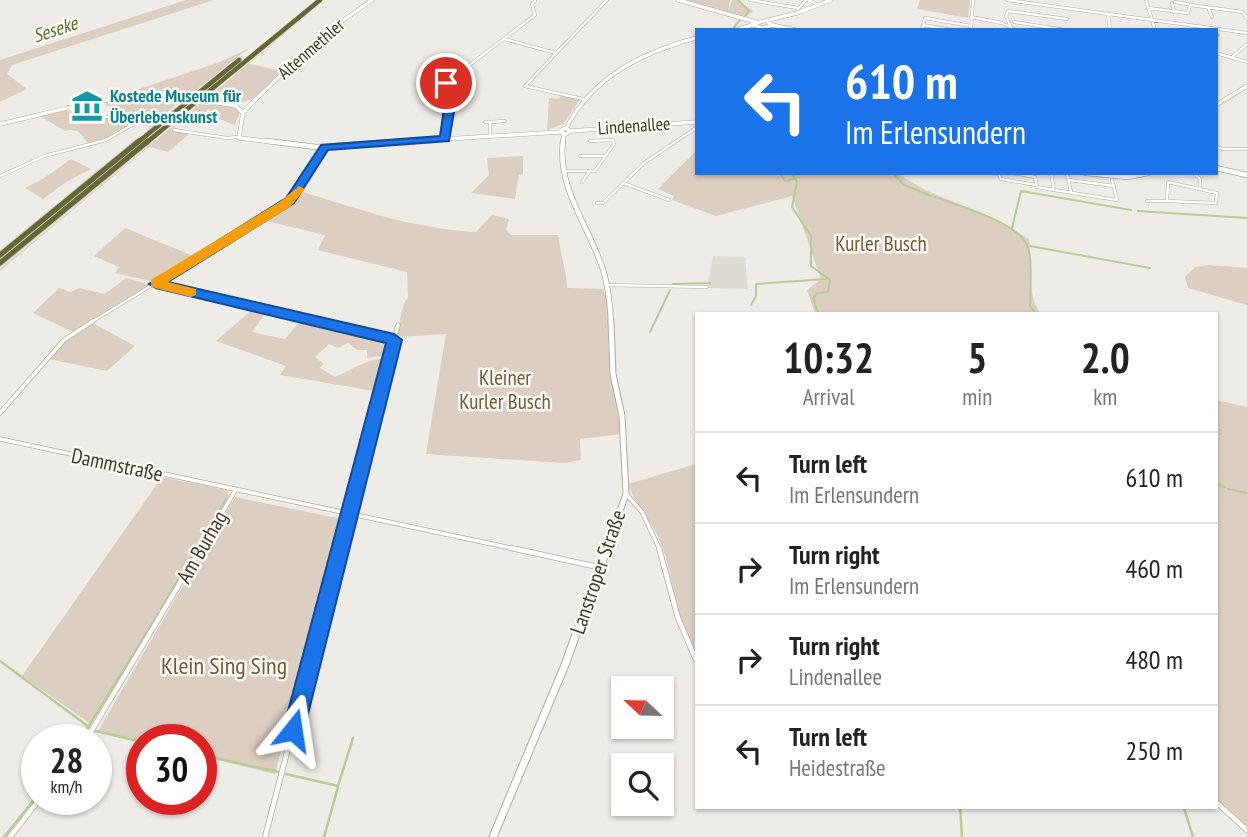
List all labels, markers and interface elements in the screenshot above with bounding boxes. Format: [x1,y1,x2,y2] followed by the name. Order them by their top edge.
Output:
[30,10,81,47] water label: Seseke
[272,13,349,84] street label: Altenmethler
[845,49,958,113] text: 610 m
[416,53,476,113] pin
[730,56,821,147] icon: left
[427,64,465,102] icon: arrive
[110,84,242,128] place label: Kostede Museum für Überlebenskunst
[70,89,104,123] museum icon: Kostede Museum für Überlebenskunst
[597,111,671,140] street label: Lindenallee
[845,111,1026,153] text: Im Erlensundern
[835,230,927,257] park label: Kurler Busch
[783,330,874,385] text: 10:32
[967,330,987,385] text: 5
[1081,330,1130,385] text: 2.0
[459,364,551,415] park label: Kleiner Kurler Busch
[803,382,855,411] text: Arrival
[962,382,992,411] text: min
[1093,382,1117,411] text: km
[69,442,165,487] street label: Dammstraße
[789,447,867,480] text: Turn left
[730,459,768,497] icon: left
[1125,461,1183,494] text: 610 m
[789,480,919,509] text: Im Erlensundern
[170,506,233,588] street label: Am Burhag
[564,506,631,637] street label: Lanstroper Straße
[789,538,880,571] text: Turn right
[730,550,768,588] icon: right
[1125,552,1183,585] text: 460 m
[789,571,919,600] text: Im Erlensundern
[789,629,880,662] text: Turn right
[730,641,768,679] icon: right
[1125,643,1183,676] text: 480 m
[161,650,287,681] park label: Klein Sing Sing
[789,662,882,691] text: Lindenallee
[611,676,674,738] north arrow
[611,676,674,816] map controls
[256,693,330,767] position arrow
[789,720,867,753] text: Turn left
[126,724,217,815] speed limit sign: 30
[730,732,768,770] icon: left
[1125,734,1183,767] text: 250 m
[50,737,83,783] text: 28
[611,753,674,816] button: search
[789,753,886,782] text: Heidestraße
[51,775,82,798] text: km/h

